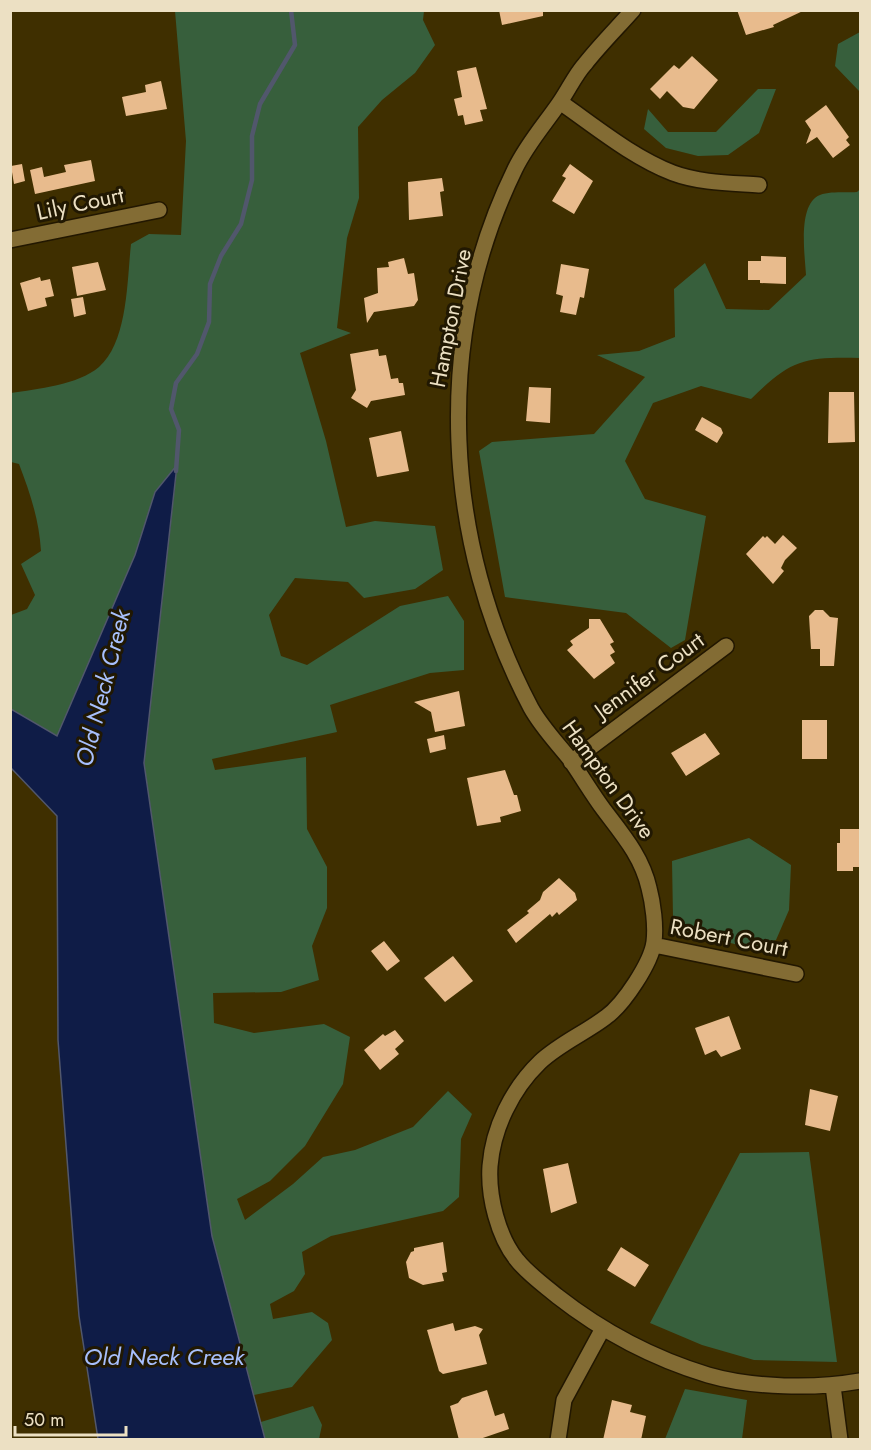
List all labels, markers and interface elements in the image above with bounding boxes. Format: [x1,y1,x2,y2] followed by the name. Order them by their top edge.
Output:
[33,178,127,228] street label: Lily Court
[421,246,479,390] street label: Hampton Drive
[66,604,139,770] water label: Old Neck Creek
[585,624,711,728] street label: Jennifer Court
[555,713,663,845] street label: Hampton Drive
[667,910,791,964] street label: Robert Court
[84,1339,246,1374] water label: Old Neck Creek
[15,1399,126,1437] scale bar
[24,1407,64,1433] text: 50 m

